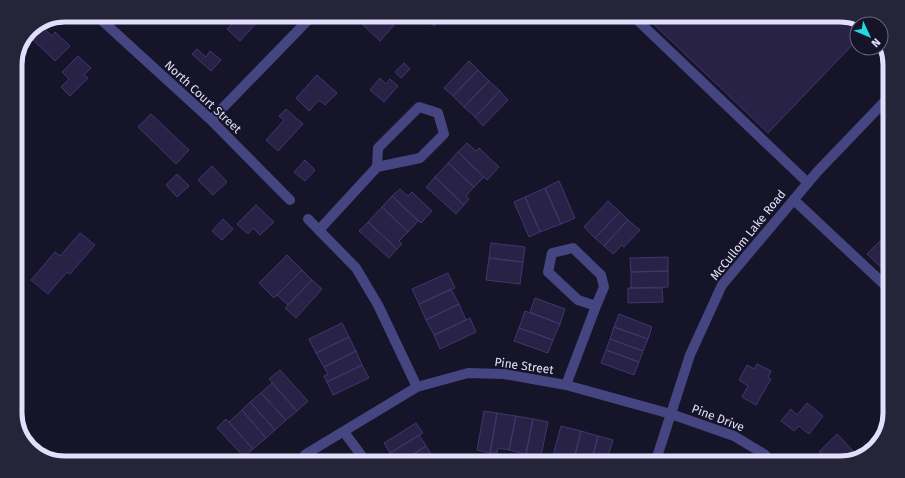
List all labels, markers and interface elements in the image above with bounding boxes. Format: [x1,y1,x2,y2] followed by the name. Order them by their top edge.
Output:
[849,16,889,56] north arrow
[869,35,883,50] text: N
[162,58,245,137] street label: North Court Street
[707,187,789,283] street label: McCullom Lake Road
[493,355,555,377] street label: Pine Street
[690,402,746,434] street label: Pine Drive

